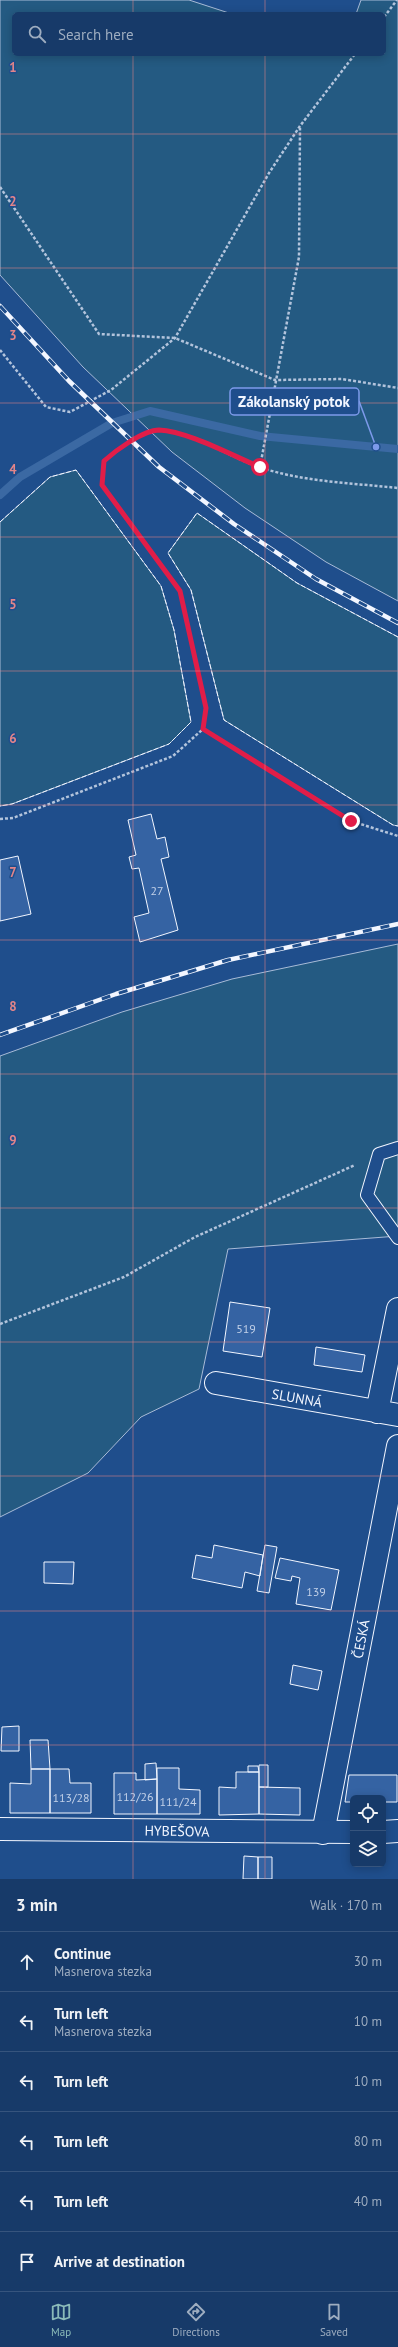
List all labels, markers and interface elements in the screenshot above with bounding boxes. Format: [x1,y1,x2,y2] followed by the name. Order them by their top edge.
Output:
[12,12,386,56] search box
[26,23,48,45] icon: search
[58,25,134,44] text: Search here
[9,59,17,76] text: 1
[9,193,17,210] text: 2
[9,327,17,344] text: 3
[230,388,359,415] callout: Zákolanský potok
[238,392,351,411] text: Zákolanský potok
[251,458,269,476] route start
[9,461,17,478] text: 4
[9,596,17,613] text: 5
[9,730,17,747] text: 6
[342,812,360,830] route end
[9,864,17,881] text: 7
[150,883,164,898] house number: 27
[9,998,17,1015] text: 8
[9,1132,17,1149] text: 9
[236,1321,256,1336] house number: 519
[270,1385,324,1411] street label: SLUNNÁ
[306,1584,326,1599] house number: 139
[348,1617,374,1660] street label: ČESKÁ
[117,1789,153,1804] house number: 112/26
[53,1790,89,1805] house number: 113/28
[160,1794,197,1809] house number: 111/24
[350,1795,386,1867] map controls
[350,1795,386,1831] button: locate
[144,1821,210,1841] street label: HYBEŠOVA
[350,1831,386,1867] button: layers
[16,1894,57,1916] text: 3 min
[310,1897,382,1914] text: Walk · 170 m
[54,1944,111,1963] text: Continue
[16,1951,38,1973] icon: ahead
[354,1953,382,1970] text: 30 m
[54,1963,152,1980] text: Masnerova stezka
[54,2004,108,2023] text: Turn left
[16,2011,38,2033] icon: left
[354,2013,382,2030] text: 10 m
[54,2023,152,2040] text: Masnerova stezka
[16,2071,38,2093] icon: left
[54,2072,108,2091] text: Turn left
[354,2073,382,2090] text: 10 m
[16,2131,38,2153] icon: left
[54,2132,108,2151] text: Turn left
[354,2133,382,2150] text: 80 m
[16,2191,38,2213] icon: left
[54,2192,108,2211] text: Turn left
[354,2193,382,2210] text: 40 m
[16,2251,38,2273] icon: arrive
[54,2252,185,2271] text: Arrive at destination
[50,2301,72,2339] tab: Map
[172,2301,220,2339] tab: Directions
[320,2301,348,2339] tab: Saved

